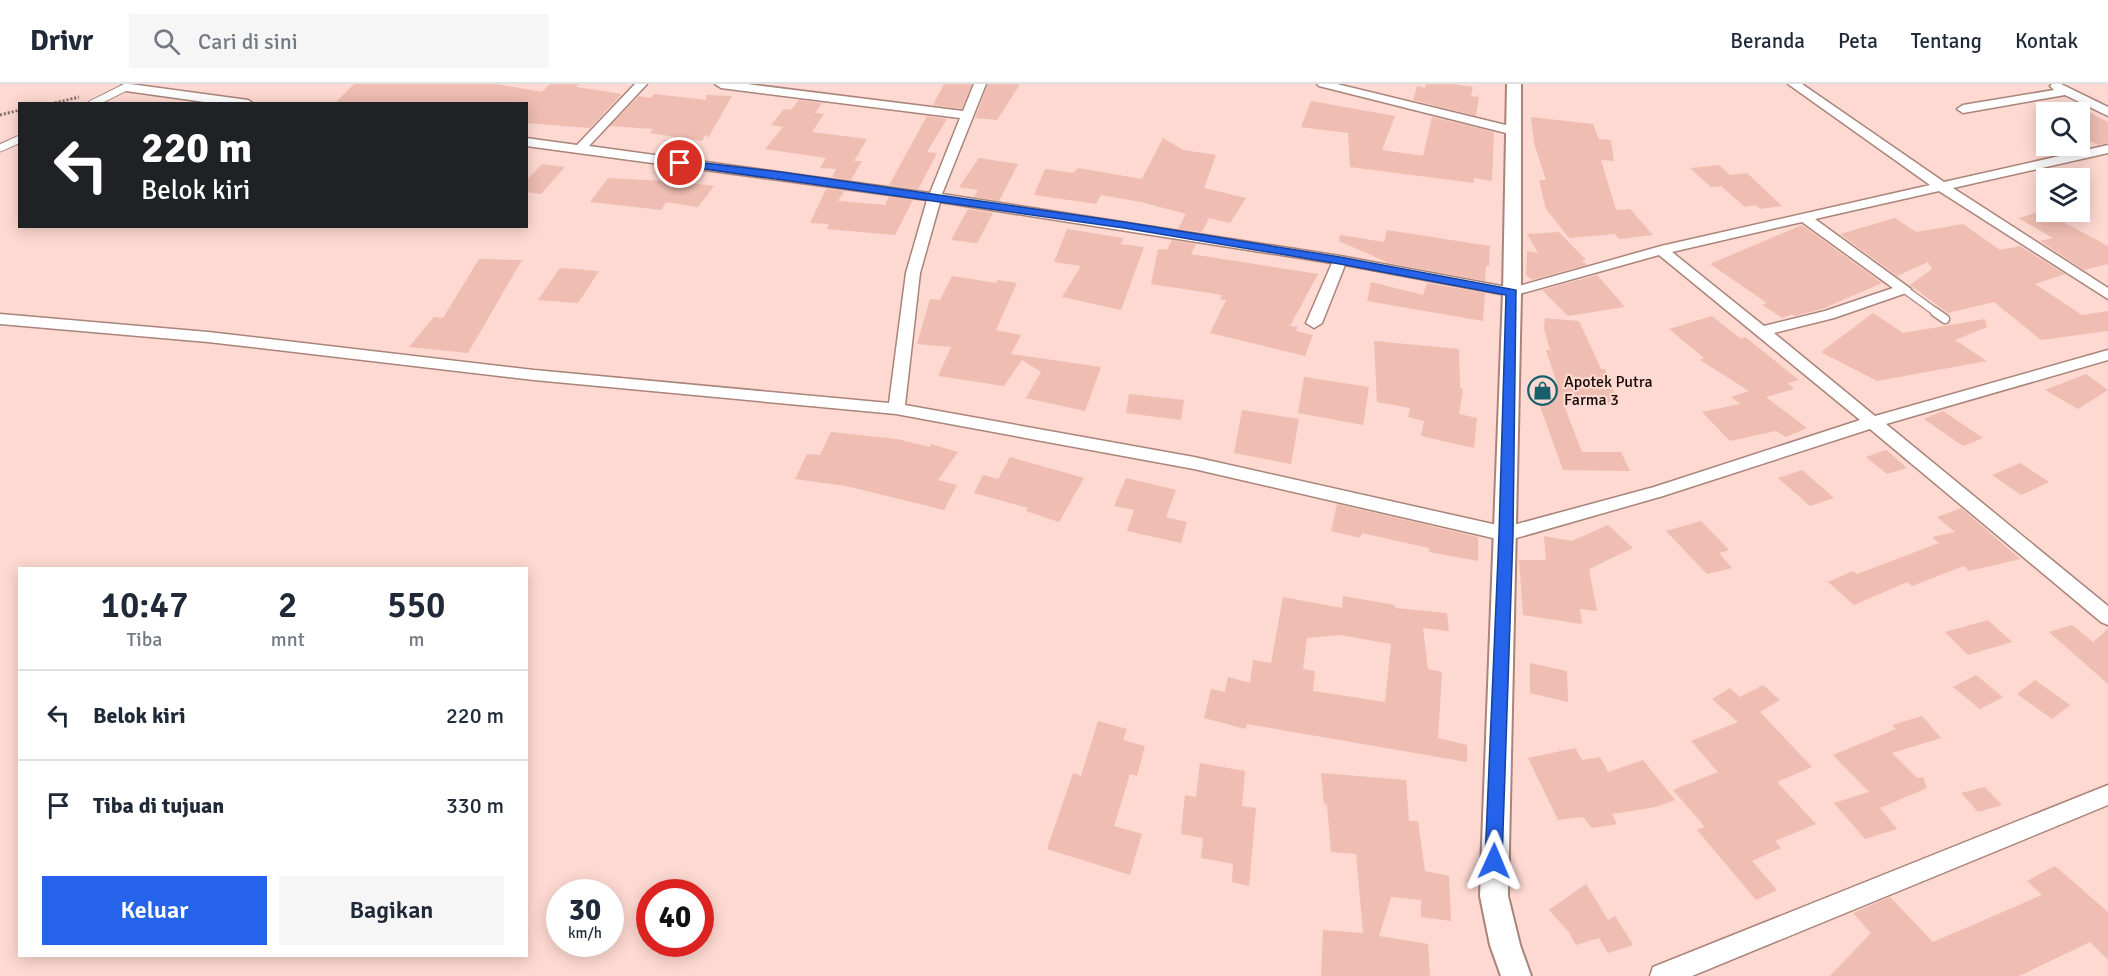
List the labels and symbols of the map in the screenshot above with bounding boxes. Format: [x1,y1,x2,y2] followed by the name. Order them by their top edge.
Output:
[654,137,705,188] pin
[1564,372,1653,410] place label: Apotek Putra Farma 3
[1527,374,1559,406] shop icon: Apotek Putra Farma 3
[1462,829,1526,893] position arrow
[636,879,714,957] speed limit sign: 40

